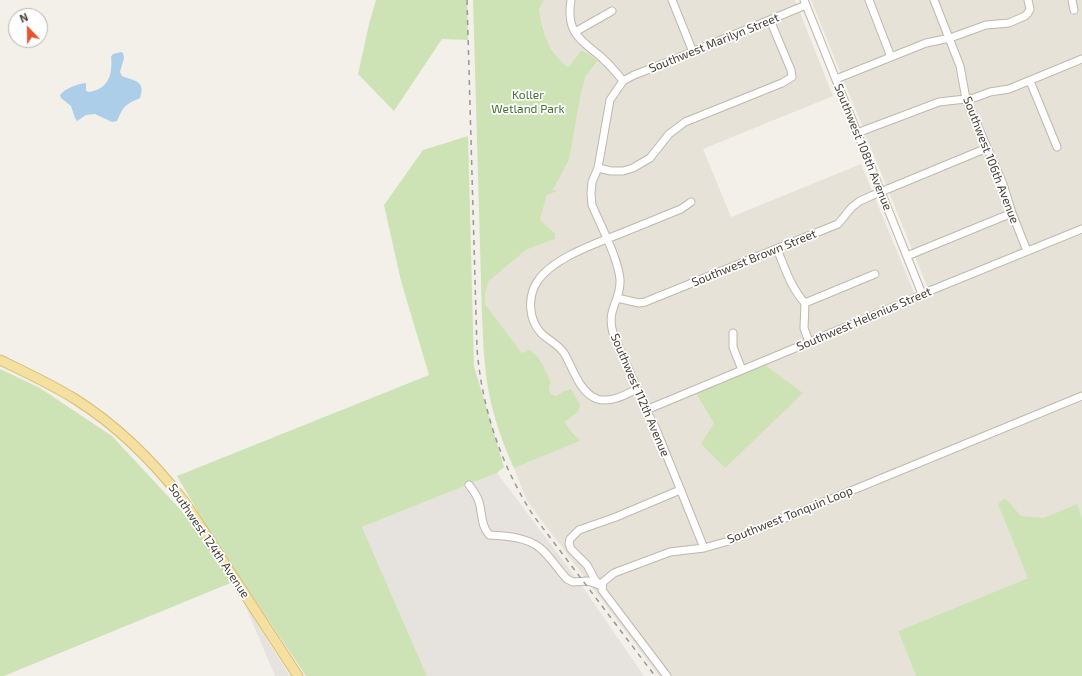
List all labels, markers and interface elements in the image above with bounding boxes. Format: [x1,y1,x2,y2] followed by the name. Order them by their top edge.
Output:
[8,8,48,48] north arrow
[18,10,30,25] text: N
[647,10,781,76] street label: Southwest Marilyn Street
[831,82,895,212] street label: Southwest 108th Avenue
[491,88,565,116] park label: Koller Wetland Park
[960,94,1022,226] street label: Southwest 106th Avenue
[689,226,819,290] street label: Southwest Brown Street
[794,284,934,354] street label: Southwest Helenius Street
[608,331,672,459] street label: Southwest 112th Avenue
[165,481,253,601] street label: Southwest 124th Avenue
[725,483,855,547] street label: Southwest Tonquin Loop

